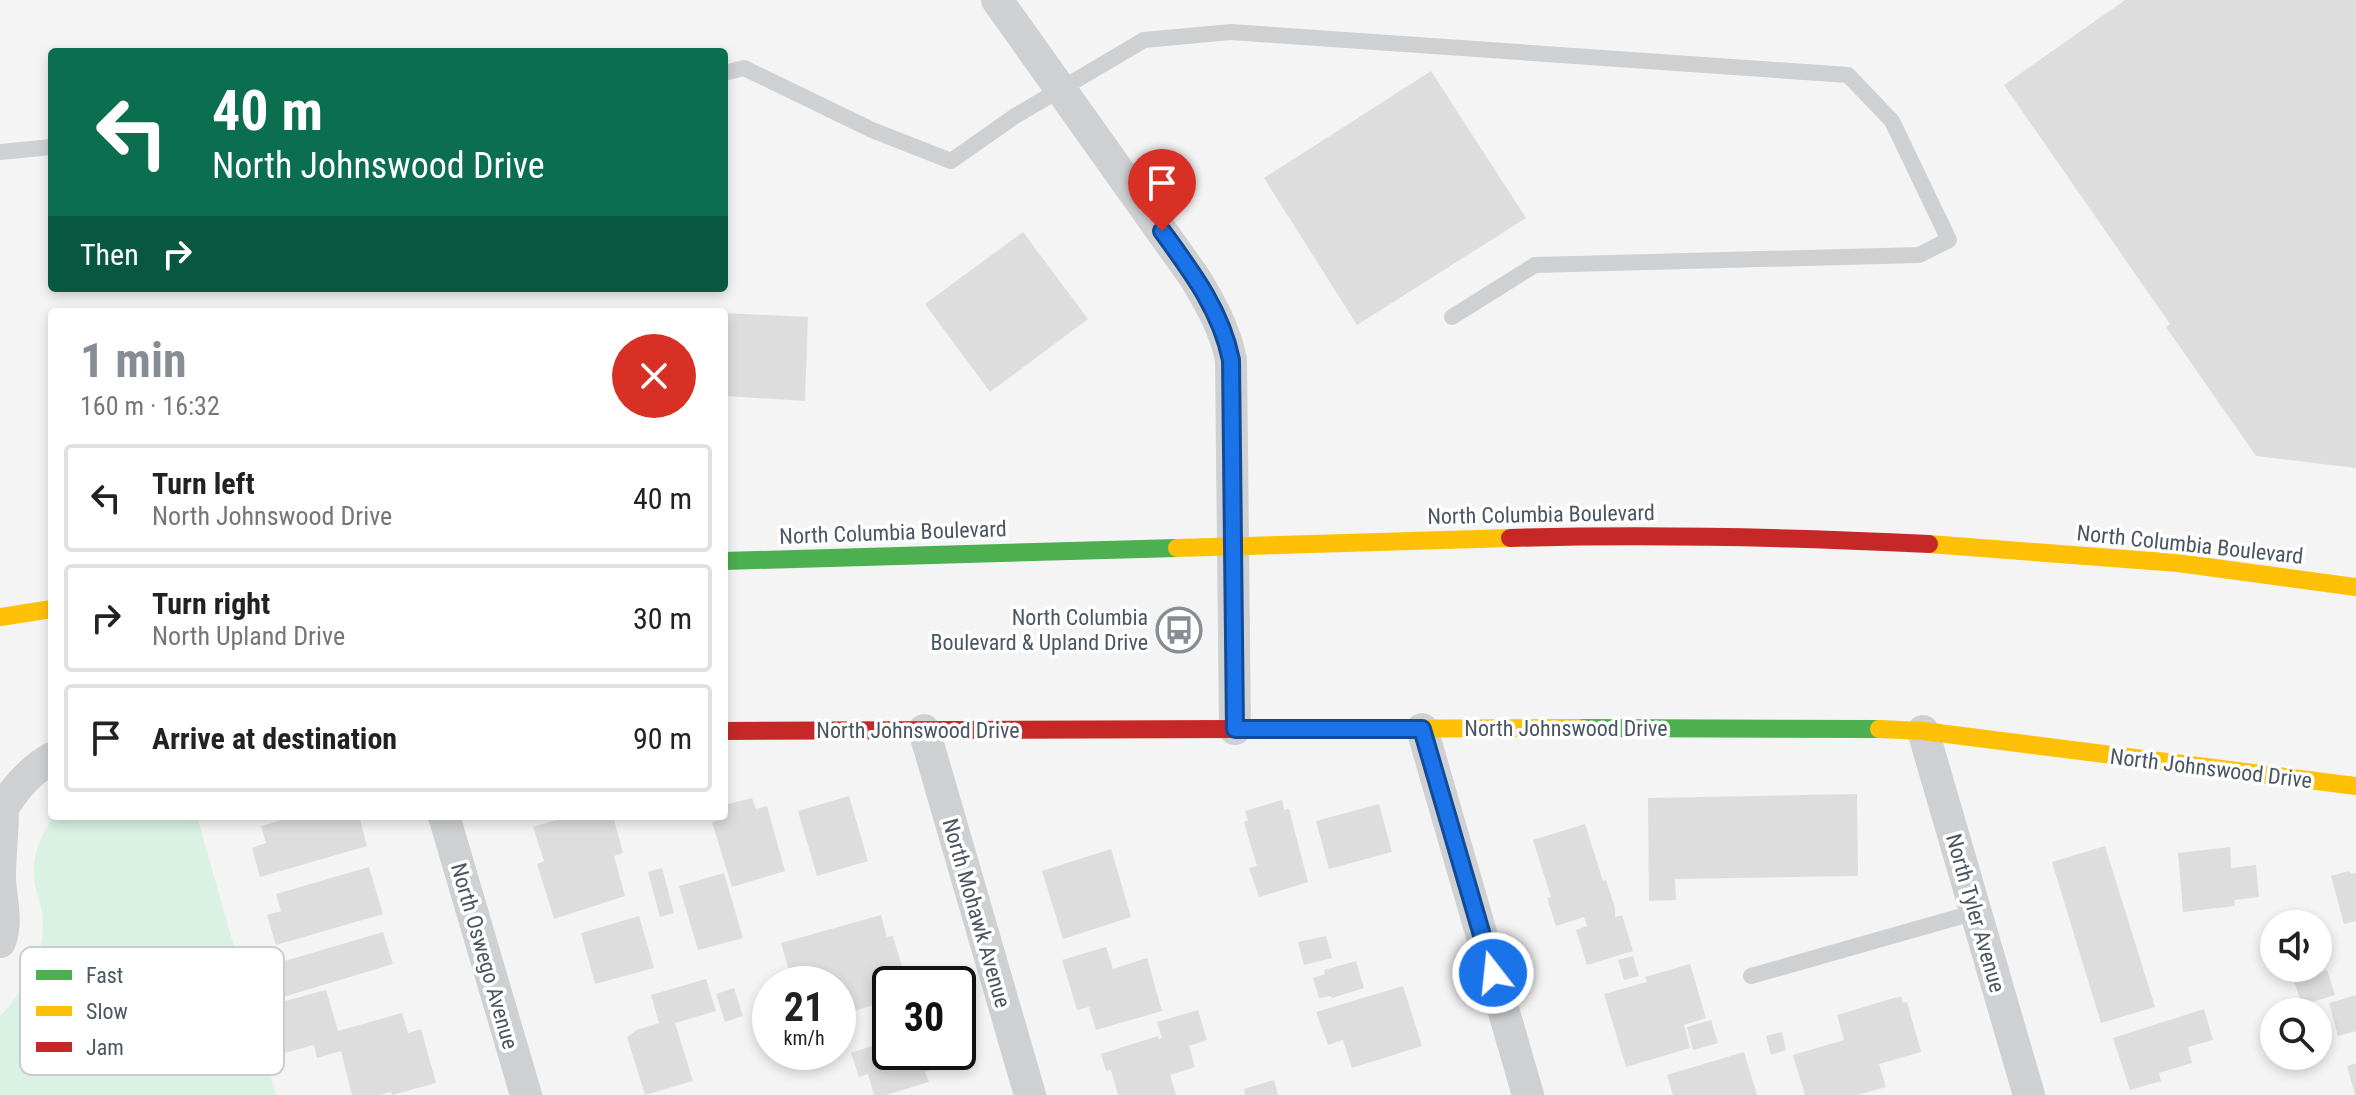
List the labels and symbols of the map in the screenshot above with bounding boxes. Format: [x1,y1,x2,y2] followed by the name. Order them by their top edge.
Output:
[1128,149,1196,231] pin
[1427,500,1655,529] street label: North Columbia Boulevard
[779,516,1007,549] street label: North Columbia Boulevard
[2076,520,2304,569] street label: North Columbia Boulevard
[931,605,1148,655] place label: North Columbia Boulevard & Upland Drive
[1155,606,1203,654] bus stop icon: North Columbia Boulevard & Upland Drive
[1464,716,1668,741] street label: North Johnswood Drive
[816,718,1020,743] street label: North Johnswood Drive
[2109,744,2313,793] street label: North Johnswood Drive
[938,816,1015,1011] street label: North Mohawk Avenue
[1941,831,2010,995] street label: North Tyler Avenue
[446,860,523,1052] street label: North Oswego Avenue
[1451,931,1535,1015] position arrow
[20,947,284,1075] legend
[86,963,123,988] text: Fast
[872,966,976,1070] speed limit sign: 30
[86,999,128,1024] text: Slow
[86,1035,124,1060] text: Jam

